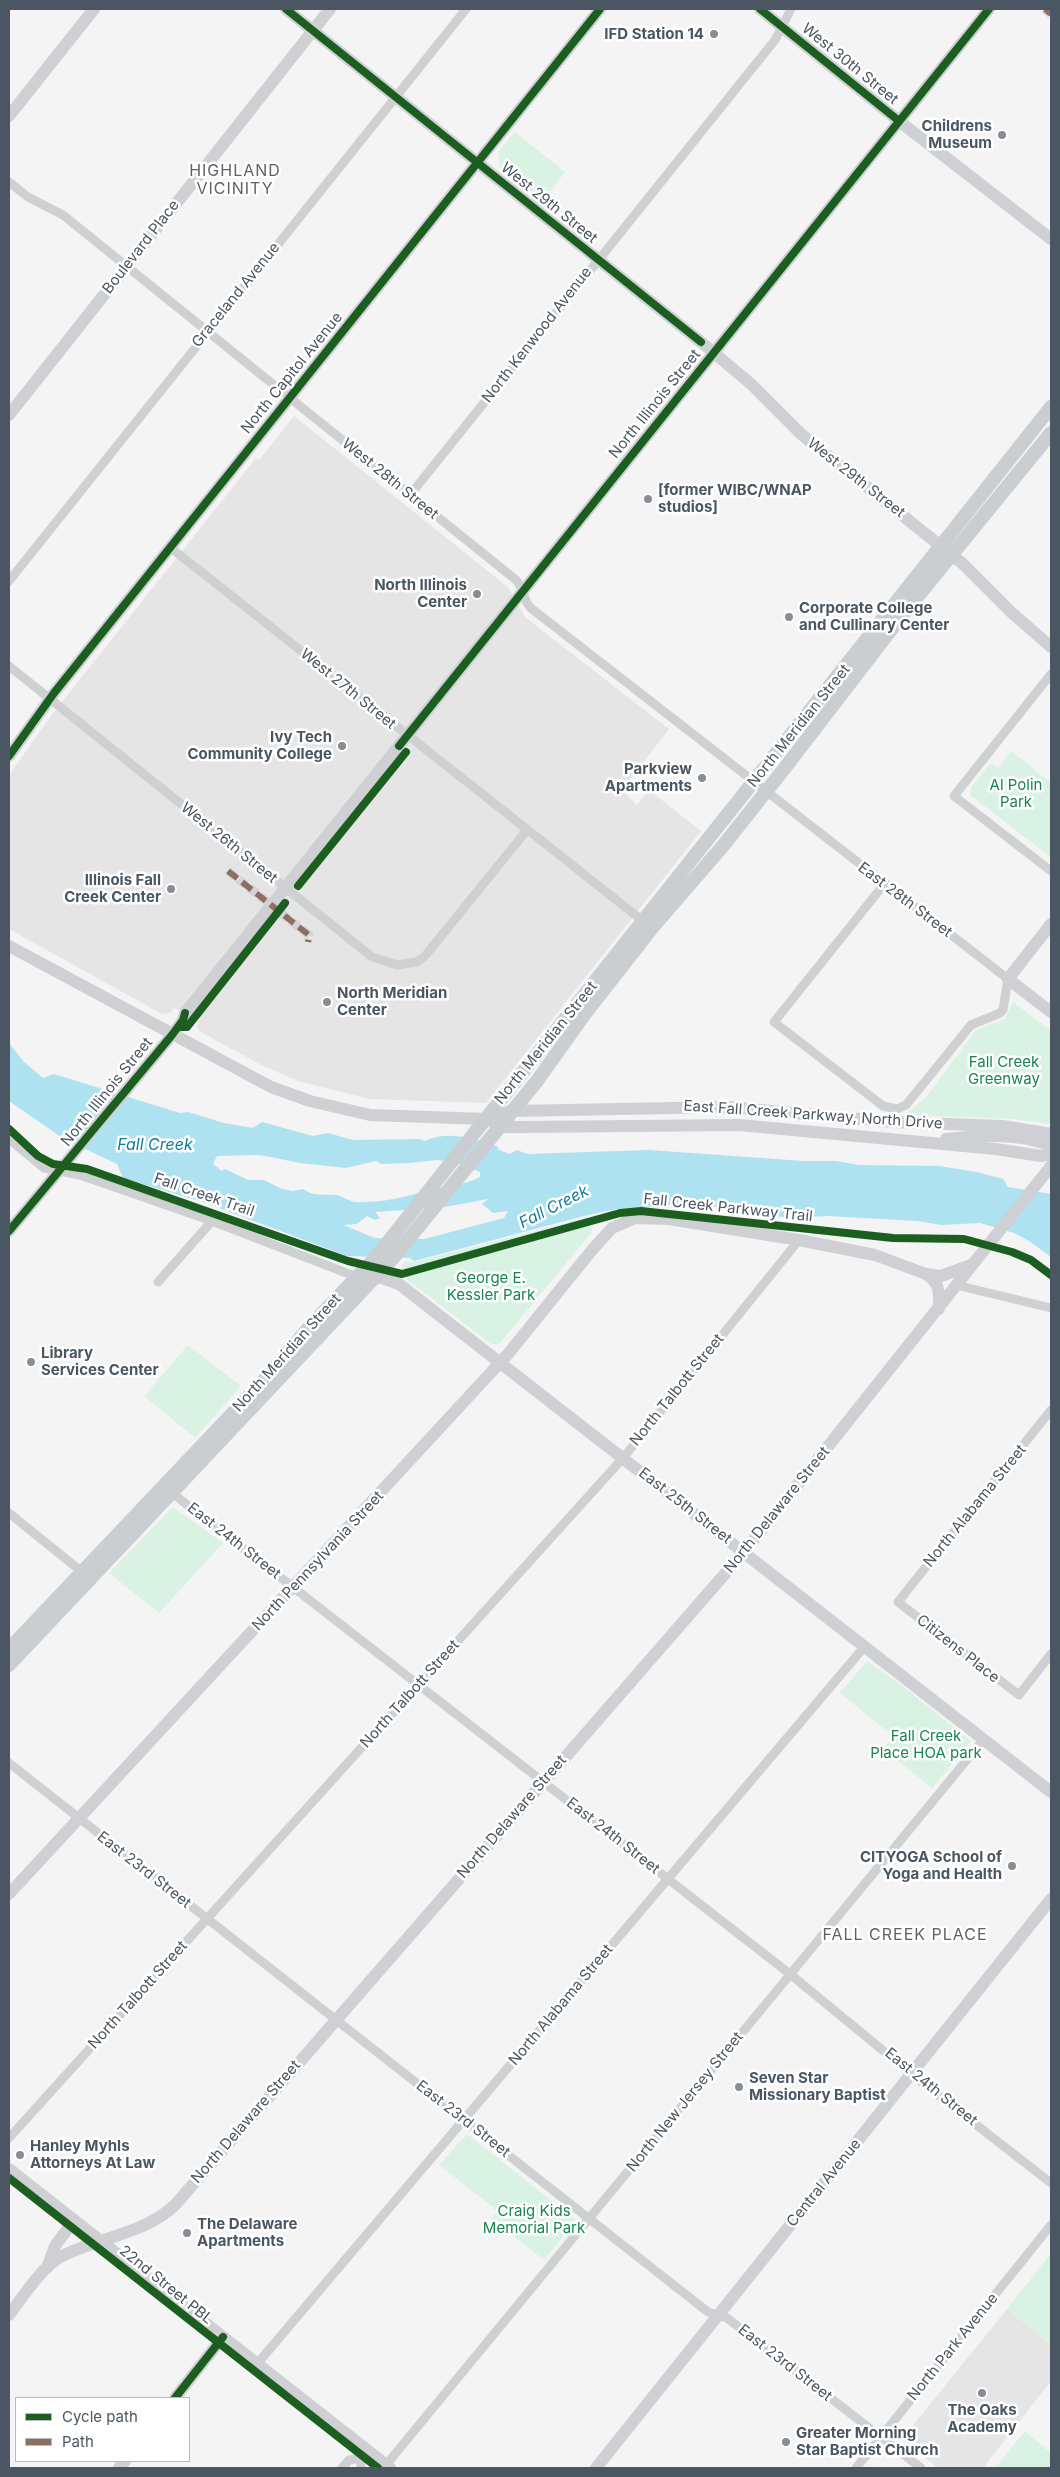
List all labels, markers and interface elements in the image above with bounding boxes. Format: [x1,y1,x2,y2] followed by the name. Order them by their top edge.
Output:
[798,20,902,108] street label: West 30th Street
[604,25,704,43] place label: IFD Station 14
[708,28,720,40] marker: IFD Station 14
[922,117,992,152] place label: Childrens Museum
[996,129,1008,141] marker: Childrens Museum
[497,159,601,247] street label: West 29th Street
[188,161,282,199] district label: HIGHLAND VICINITY
[99,196,183,298] street label: Boulevard Place
[188,239,284,351] street label: Graceland Avenue
[478,264,596,406] street label: North Kenwood Avenue
[238,309,346,437] street label: North Capitol Avenue
[606,346,704,462] street label: North Illinois Street
[804,434,908,522] street label: West 29th Street
[338,435,442,523] street label: West 28th Street
[658,481,812,516] place label: [former WIBC/WNAP studios]
[642,493,654,505] marker: [former WIBC/WNAP studios]
[374,576,467,611] place label: North Illinois Center
[471,588,483,600] marker: North Illinois Center
[799,599,949,634] place label: Corporate College and Cullinary Center
[783,611,795,623] marker: Corporate College and Cullinary Center
[297,645,399,733] street label: West 27th Street
[744,661,854,791] street label: North Meridian Street
[187,728,332,763] place label: Ivy Tech Community College
[336,740,348,752] marker: Ivy Tech Community College
[605,760,692,795] place label: Parkview Apartments
[696,772,708,784] marker: Parkview Apartments
[990,776,1042,811] park label: Al Polin Park
[177,799,281,887] street label: West 26th Street
[854,859,956,941] street label: East 28th Street
[64,871,161,906] place label: Illinois Fall Creek Center
[165,883,177,895] marker: Illinois Fall Creek Center
[491,978,601,1108] street label: North Meridian Street
[337,984,447,1019] place label: North Meridian Center
[321,996,333,1008] marker: North Meridian Center
[58,1034,156,1150] street label: North Illinois Street
[968,1053,1040,1088] park label: Fall Creek Greenway
[683,1097,943,1133] street label: East Fall Creek Parkway, North Drive
[117,1135,193,1155] water label: Fall Creek
[151,1169,257,1221] street label: Fall Creek Trail
[516,1181,592,1233] water label: Fall Creek
[642,1190,814,1226] street label: Fall Creek Parkway Trail
[447,1269,535,1304] park label: George E. Kessler Park
[229,1290,345,1416] street label: North Meridian Street
[626,1330,728,1450] street label: North Talbott Street
[41,1344,159,1379] place label: Library Services Center
[25,1356,37,1368] marker: Library Services Center
[920,1441,1030,1571] street label: North Alabama Street
[721,1443,833,1577] street label: North Delaware Street
[635,1464,735,1548] street label: East 25th Street
[248,1487,388,1635] street label: North Pennsylvania Street
[184,1499,284,1583] street label: East 24th Street
[913,1611,1003,1687] street label: Citizens Place
[357,1636,463,1752] street label: North Talbott Street
[870,1727,982,1762] park label: Fall Creek Place HOA park
[454,1752,570,1882] street label: North Delaware Street
[563,1794,663,1878] street label: East 24th Street
[94,1828,194,1912] street label: East 23rd Street
[860,1848,1002,1883] place label: CITYOGA School of Yoga and Health
[1006,1860,1018,1872] marker: CITYOGA School of Yoga and Health
[820,1925,990,1945] district label: FALL CREEK PLACE
[85,1937,191,2053] street label: North Talbott Street
[505,1941,617,2069] street label: North Alabama Street
[623,2028,747,2176] street label: North New Jersey Street
[881,2044,981,2130] street label: East 24th Street
[188,2057,304,2187] street label: North Delaware Street
[749,2069,886,2104] place label: Seven Star Missionary Baptist
[413,2077,513,2161] street label: East 23rd Street
[733,2081,745,2093] marker: Seven Star Missionary Baptist
[783,2135,865,2231] street label: Central Avenue
[30,2137,155,2172] place label: Hanley Myhls Attorneys At Law
[14,2149,26,2161] marker: Hanley Myhls Attorneys At Law
[483,2202,585,2237] park label: Craig Kids Memorial Park
[197,2215,297,2250] place label: The Delaware Apartments
[181,2227,193,2239] marker: The Delaware Apartments
[116,2242,216,2328] street label: 22nd Street PBL
[904,2290,1002,2404] street label: North Park Avenue
[735,2321,835,2405] street label: East 23rd Street
[976,2387,988,2399] marker: The Oaks Academy
[15,2397,190,2462] legend
[947,2401,1017,2436] place label: The Oaks Academy
[62,2407,138,2426] text: Cycle path
[796,2424,939,2459] place label: Greater Morning Star Baptist Church
[62,2432,94,2451] text: Path
[780,2436,792,2448] marker: Greater Morning Star Baptist Church

